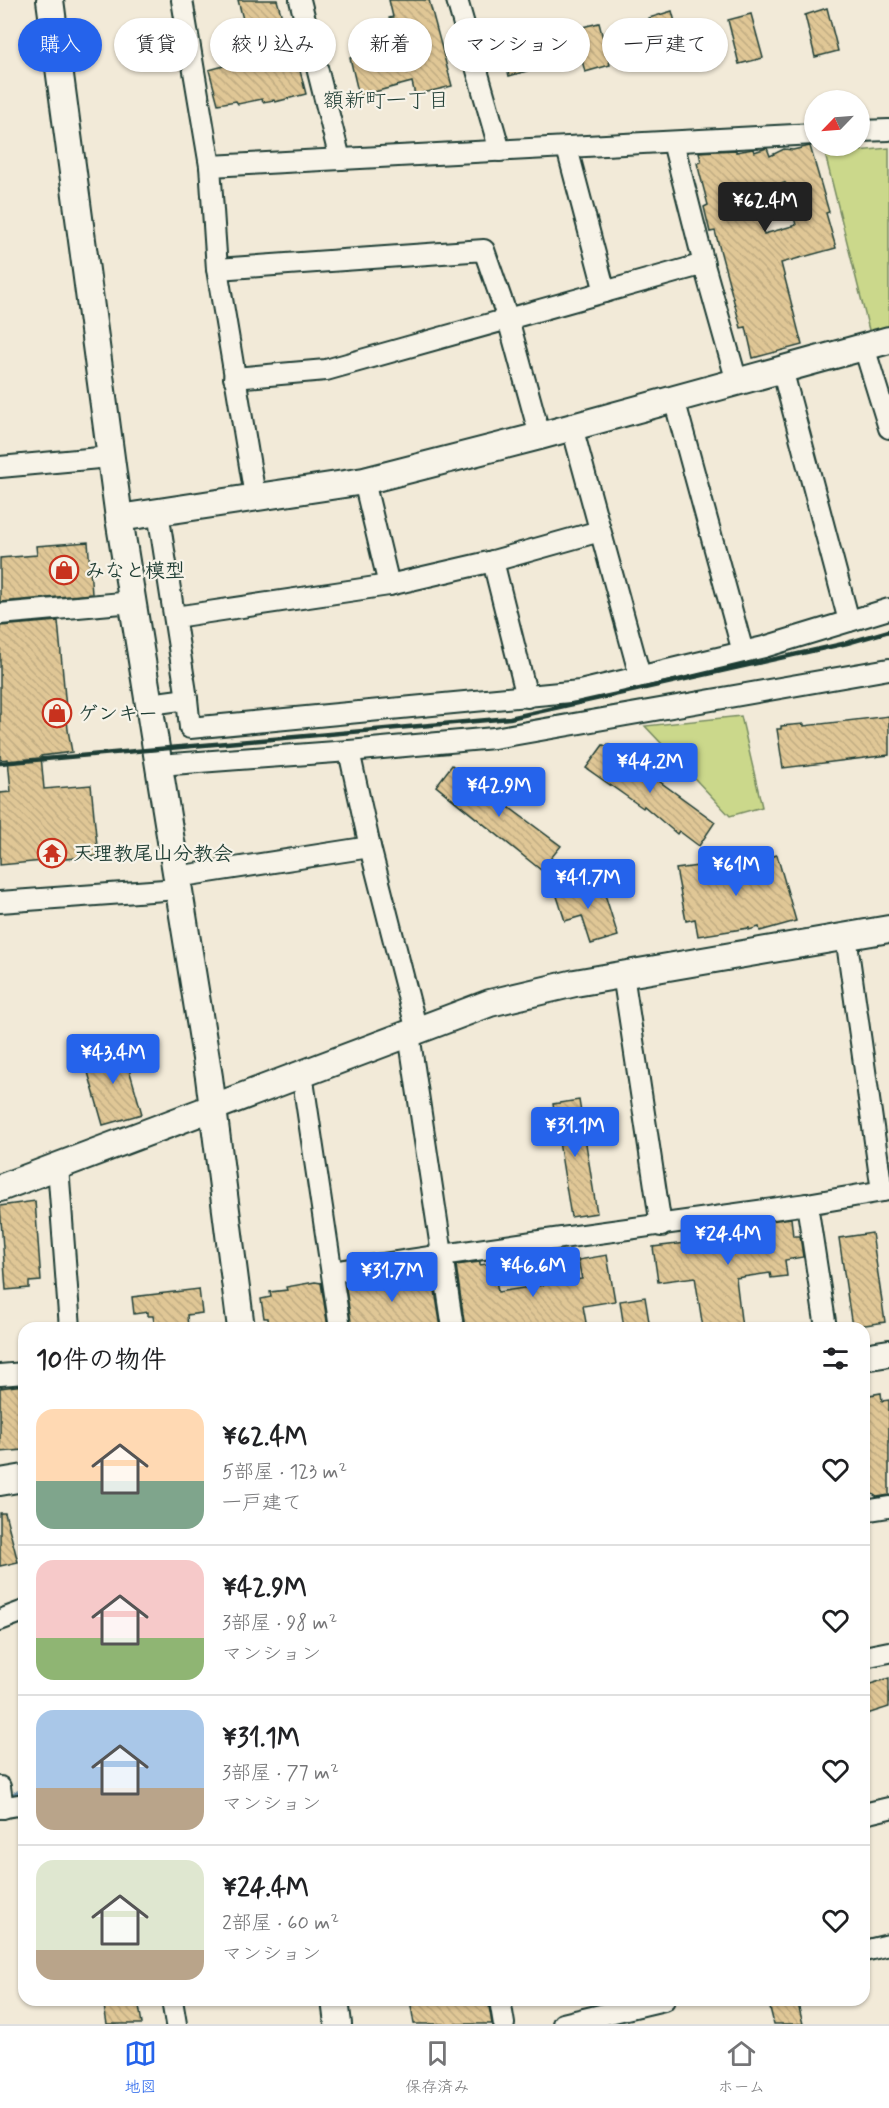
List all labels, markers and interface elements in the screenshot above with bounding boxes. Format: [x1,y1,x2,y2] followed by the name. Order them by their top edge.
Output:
[18,18,102,72] chip: 購入
[114,18,198,72] chip: 賃貸
[210,18,336,72] chip: 絞り込み
[348,18,432,72] chip: 新着
[444,18,590,72] chip: マンション
[602,18,728,72] chip: 一戸建て
[323,87,449,115] district label: 額新町一丁目
[804,90,870,156] north arrow
[804,90,870,156] map controls
[716,182,814,233] pin: ¥62.4M
[732,188,798,215] text: ¥62.4M
[48,554,80,586] shop icon: みなと模型
[85,558,185,585] place label: みなと模型
[41,697,73,729] shop icon: ゲンキー
[78,701,158,728] place label: ゲンキー
[601,743,699,794] pin: ¥44.2M
[617,749,683,776] text: ¥44.2M
[450,767,548,818] pin: ¥42.9M
[466,773,532,800] text: ¥42.9M
[36,837,68,869] temple icon: 天理教尾山分教会
[73,841,233,868] place label: 天理教尾山分教会
[700,846,772,897] pin: ¥61M
[712,852,760,879] text: ¥61M
[539,859,637,910] pin: ¥41.7M
[555,865,621,892] text: ¥41.7M
[64,1034,162,1085] pin: ¥43.4M
[81,1040,145,1067] text: ¥43.4M
[526,1107,624,1158] pin: ¥31.1M
[545,1113,605,1140] text: ¥31.1M
[679,1215,777,1266] pin: ¥24.4M
[695,1221,761,1248] text: ¥24.4M
[484,1247,582,1298] pin: ¥46.6M
[343,1252,441,1303] pin: ¥31.7M
[500,1253,566,1280] text: ¥46.6M
[360,1258,424,1285] text: ¥31.7M
[819,1342,852,1375] icon: filters
[36,1344,167,1378] text: 10件の物件
[222,1421,307,1455] text: ¥62.4M
[84,1433,156,1505] icon: home
[819,1453,852,1486] icon: heart
[222,1459,347,1486] text: 5部屋 · 123 m²
[222,1490,302,1517] text: 一戸建て
[222,1572,307,1606] text: ¥42.9M
[84,1584,156,1656] icon: home
[819,1604,852,1637] icon: heart
[222,1610,337,1637] text: 3部屋 · 98 m²
[222,1641,321,1668] text: マンション
[222,1722,300,1756] text: ¥31.1M
[84,1734,156,1806] icon: home
[819,1754,852,1787] icon: heart
[222,1760,339,1787] text: 3部屋 · 77 m²
[222,1791,321,1818] text: マンション
[222,1872,309,1906] text: ¥24.4M
[84,1884,156,1956] icon: home
[819,1904,852,1937] icon: heart
[222,1910,339,1937] text: 2部屋 · 60 m²
[222,1941,321,1968] text: マンション
[124,2037,157,2098] tab: 地図
[405,2037,469,2098] tab: 保存済み
[718,2037,765,2098] tab: ホーム

